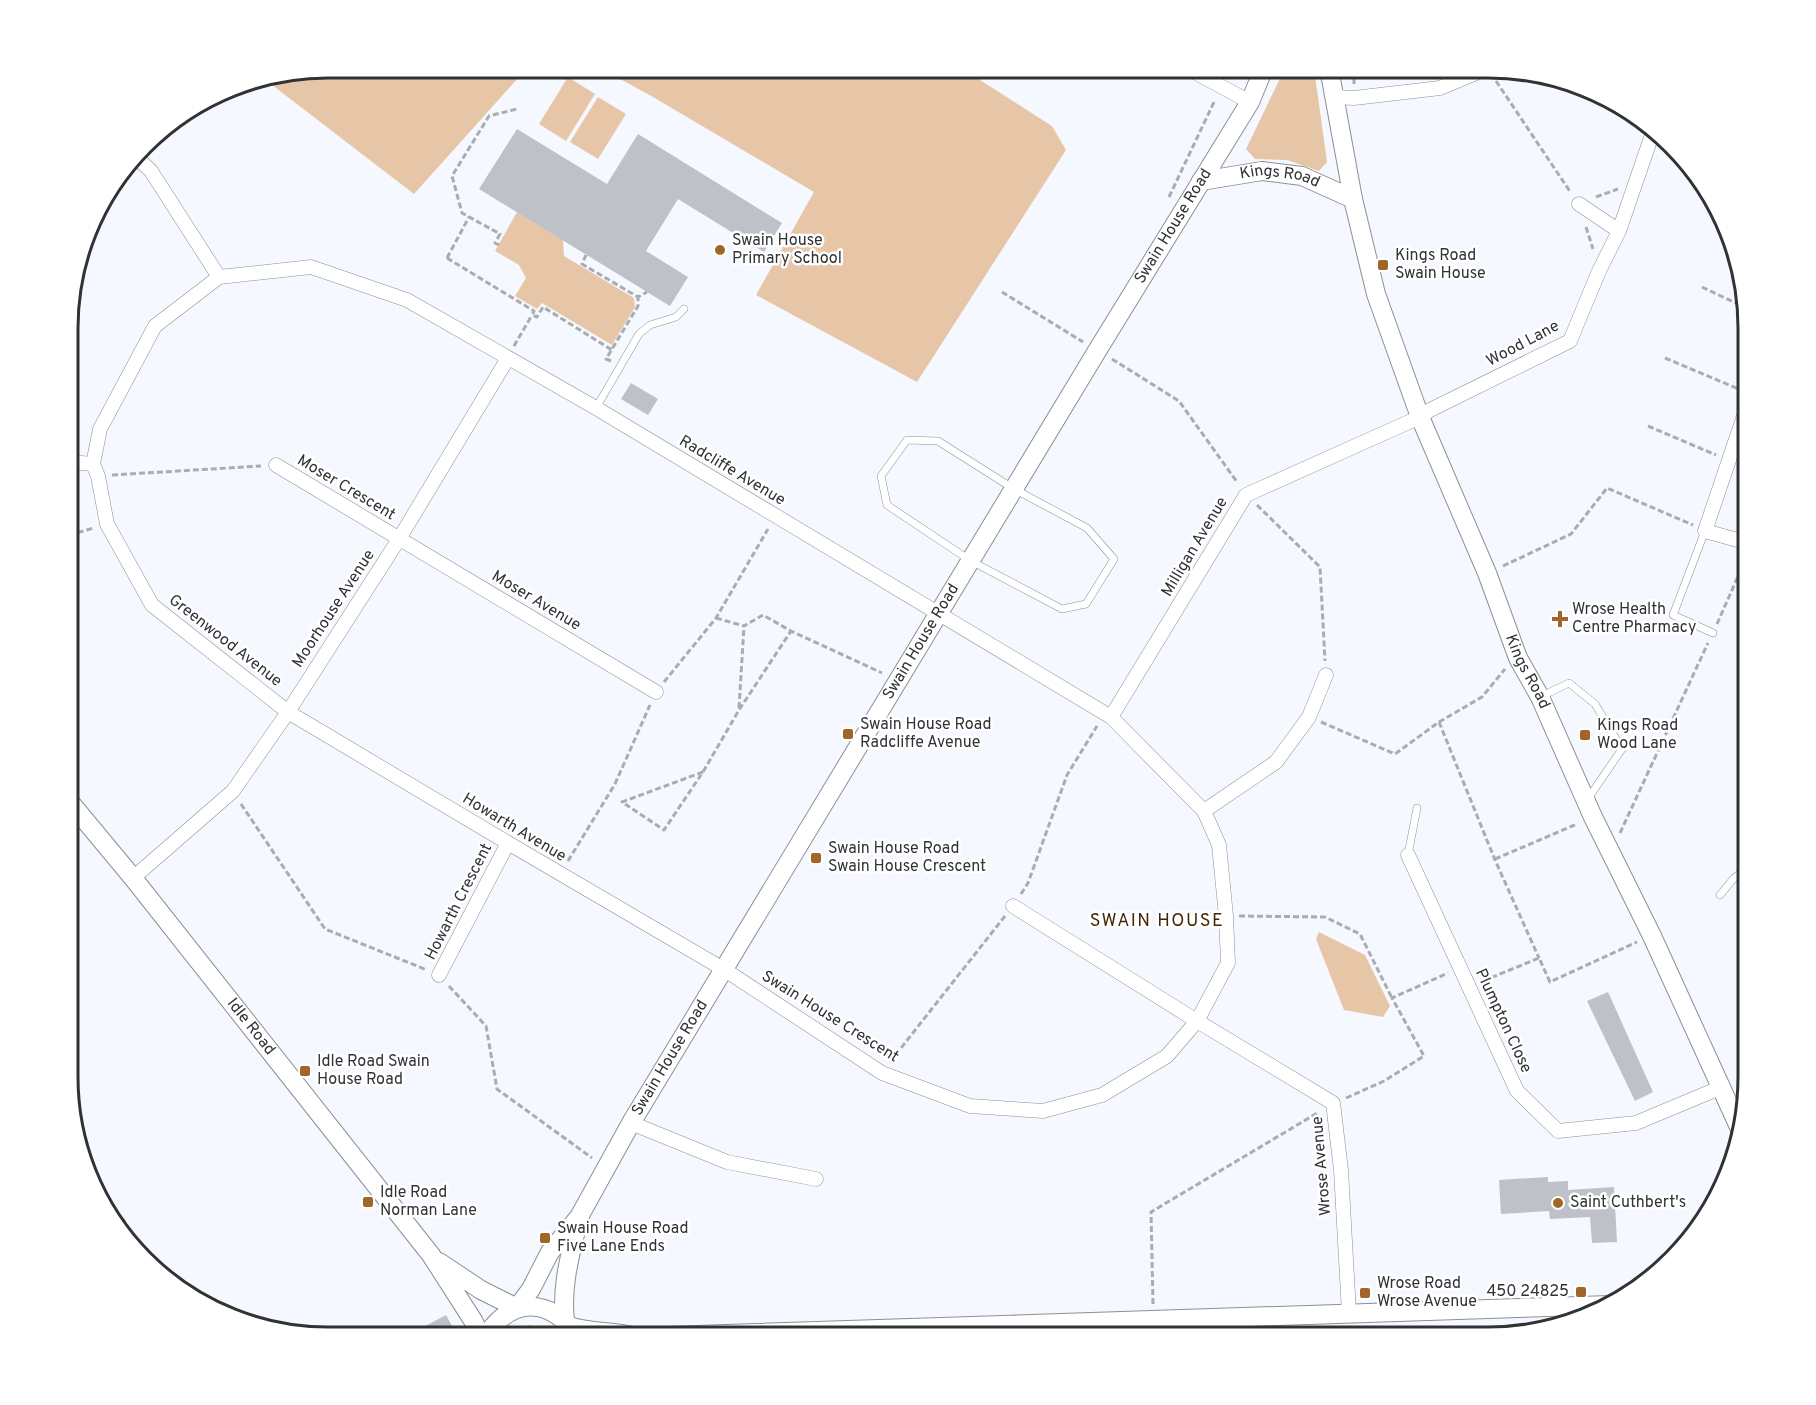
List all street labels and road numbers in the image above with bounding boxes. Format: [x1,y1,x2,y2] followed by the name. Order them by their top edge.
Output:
[1238,161,1323,193] street label: Kings Road
[1131,165,1216,288] street label: Swain House Road
[1483,316,1563,372] street label: Wood Lane
[675,431,789,511] street label: Radcliffe Avenue
[293,451,399,525] street label: Moser Crescent
[1157,494,1233,600] street label: Milligan Avenue
[288,546,380,672] street label: Moorhouse Avenue
[488,567,584,635] street label: Moser Avenue
[879,580,964,703] street label: Swain House Road
[164,590,286,692] street label: Greenwood Avenue
[1500,632,1554,712] street label: Kings Road
[458,789,570,867] street label: Howarth Avenue
[421,840,497,964] street label: Howarth Crescent
[1470,966,1536,1076] street label: Plumpton Close
[758,967,902,1067] street label: Swain House Crescent
[222,994,279,1060] street label: Idle Road
[628,997,713,1119] street label: Swain House Road
[1308,1115,1336,1217] street label: Wrose Avenue

